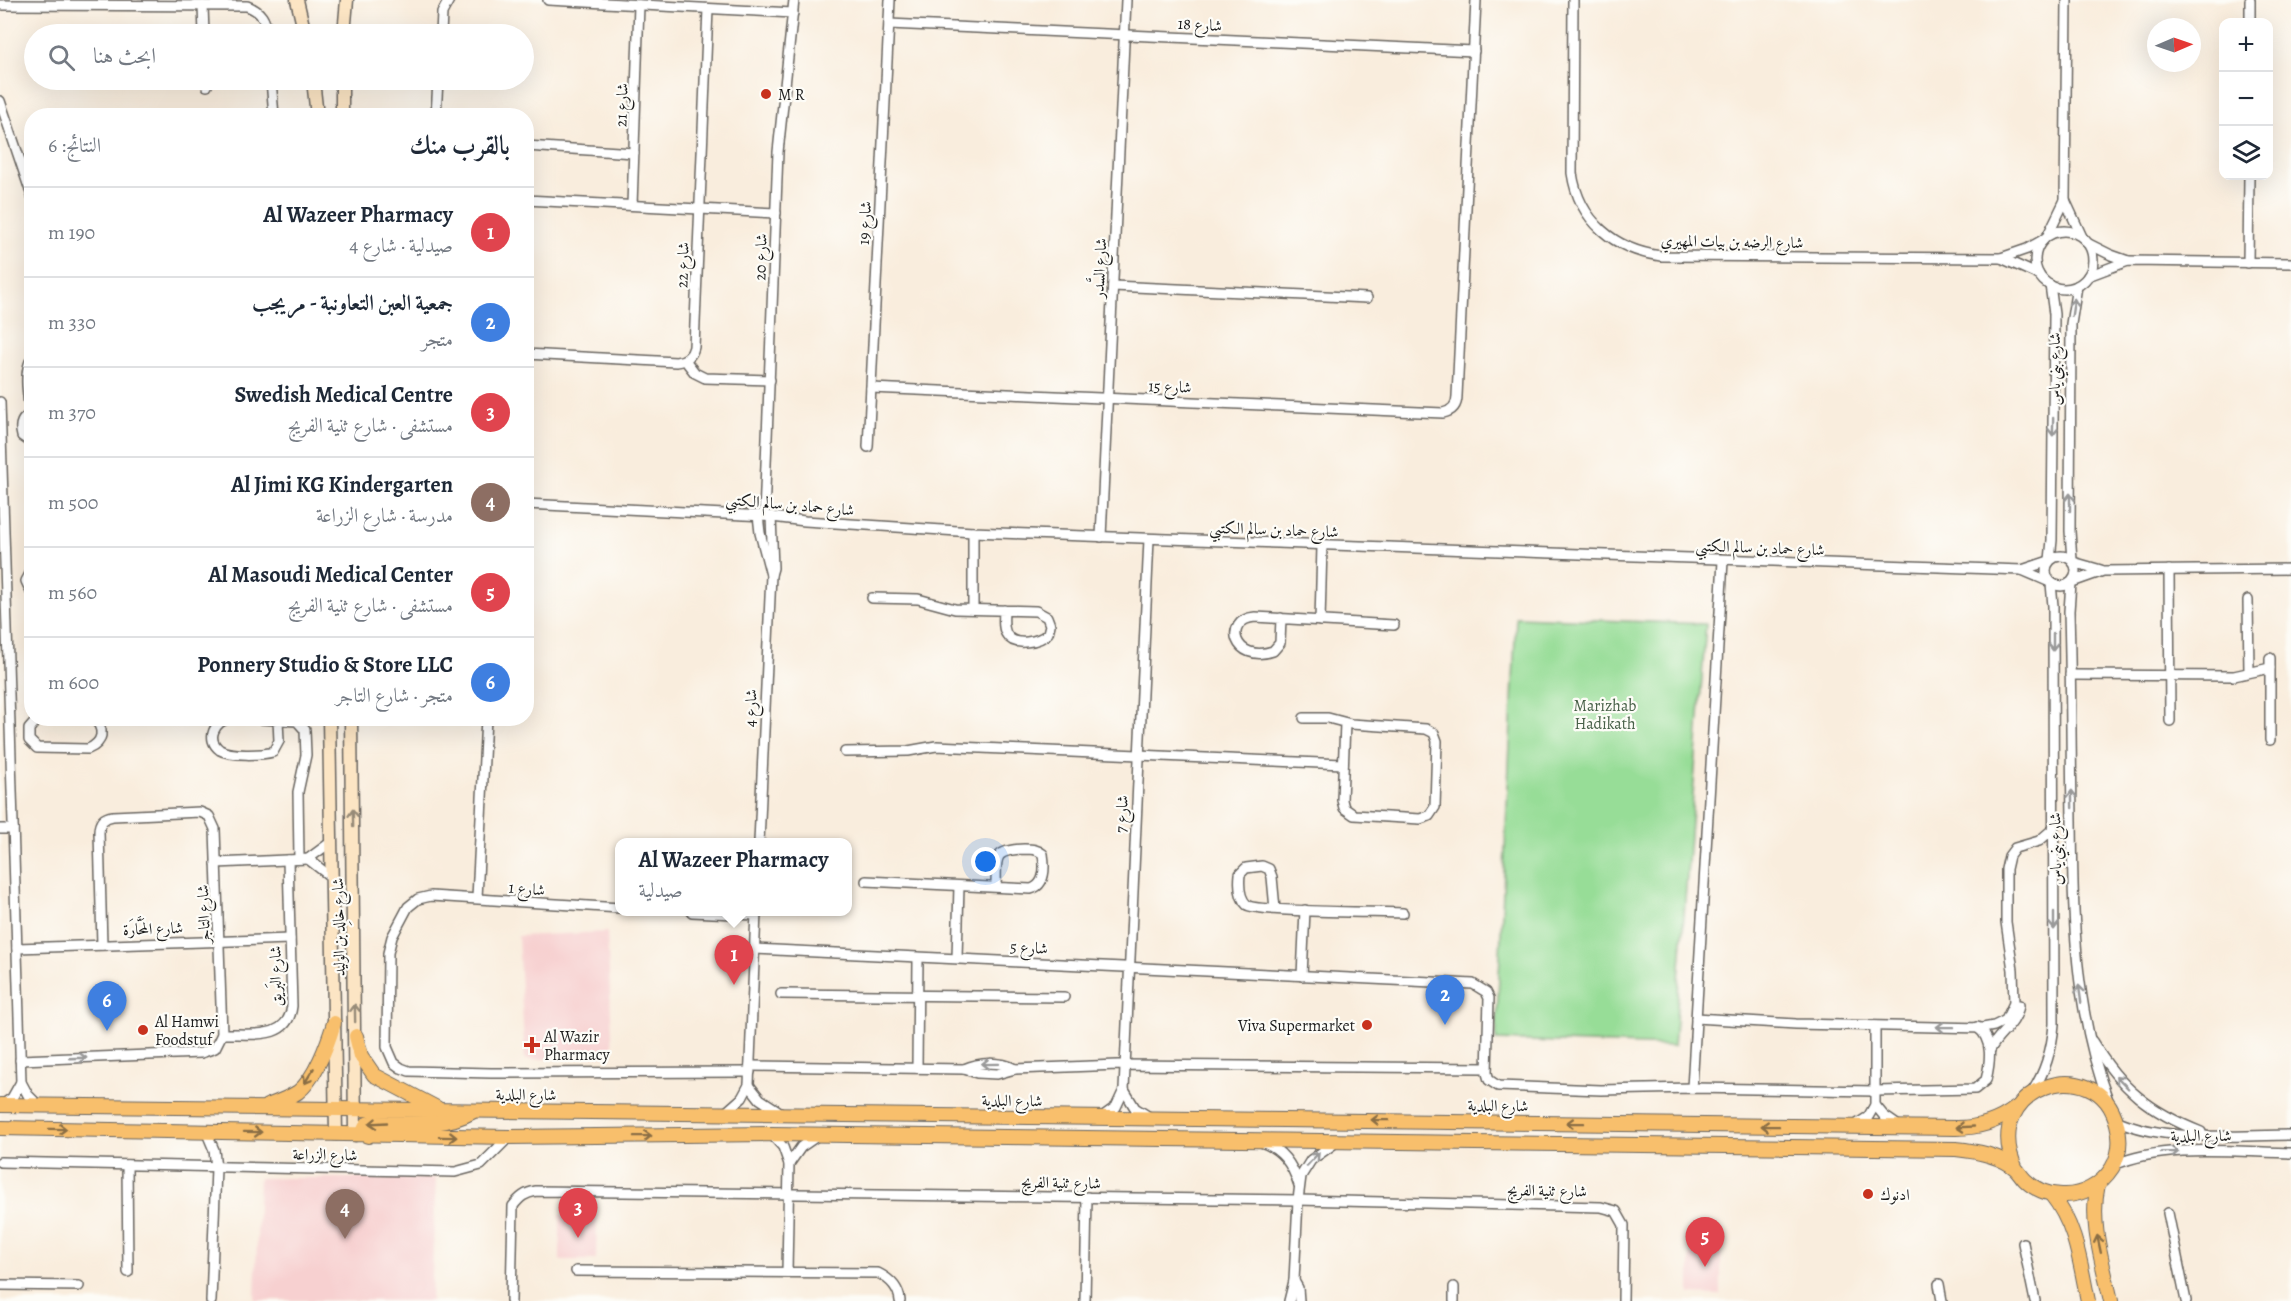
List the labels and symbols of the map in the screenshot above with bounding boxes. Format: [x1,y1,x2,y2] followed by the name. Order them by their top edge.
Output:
[1177,13,1223,39] street label: شارع 18
[2147,18,2201,72] north arrow
[610,83,636,127] street label: شارع 21
[778,84,805,106] place label: M R
[759,87,773,101] marker: M R
[853,201,879,246] street label: شارع 19
[1660,230,1804,256] street label: شارع الرضه بن بيات المهيري
[749,233,775,281] street label: شارع 20
[1085,237,1115,301] street label: شارع السَّدر
[671,242,697,289] street label: شارع 22
[2067,298,2078,318] one-way arrow
[2044,333,2069,405] street label: شارع بني ياس
[1148,375,1192,401] street label: شارع 15
[2047,417,2059,437] one-way arrow
[724,488,855,526] street label: شارع حماد بن سالم الكتبي
[2064,493,2076,513] one-way arrow
[1209,517,1339,547] street label: شارع حماد بن سالم الكتبي
[1695,535,1825,565] street label: شارع حماد بن سالم الكتبي
[2047,631,2059,651] one-way arrow
[739,689,765,728] street label: شارع 4
[1574,695,1636,735] park label: Marizhab Hadikath
[2066,789,2077,809] one-way arrow
[1110,795,1136,834] street label: شارع 7
[347,809,359,829] one-way arrow
[2044,812,2071,886] street label: شارع بني ياس
[971,847,1000,876] your location
[508,876,546,904] street label: شارع 1
[327,877,353,977] street label: شارع خالِد بن الوليد
[192,884,218,946] street label: شارع التاجر
[2048,910,2060,930] one-way arrow
[122,914,184,943] street label: شارع المَحَّارَة
[714,936,754,985] pin: 1
[1009,936,1048,962] street label: شارع 5
[263,945,290,1007] street label: شارع البَريق
[1426,976,1464,1025] pin: 2
[88,982,126,1031] pin: 6
[2074,984,2085,1004] one-way arrow
[350,1004,361,1024] one-way arrow
[154,1011,219,1051] place label: Al Hamwi Foodstuf
[1237,1015,1355,1037] place label: Viva Supermarket
[1360,1018,1374,1032] marker: Viva Supermarket
[1935,1021,1955,1033] one-way arrow
[136,1023,150,1037] marker: Al Hamwi Foodstuf
[543,1026,610,1066] place label: Al Wazir Pharmacy
[525,1038,539,1052] marker: Al Wazir Pharmacy
[68,1052,88,1063] one-way arrow
[980,1058,1000,1070] one-way arrow
[303,1067,315,1084] one-way arrow
[2115,1075,2129,1090] one-way arrow
[495,1083,557,1109] street label: شارع البلدية
[981,1089,1043,1115] street label: شارع البلدية
[1467,1094,1529,1120] street label: شارع البلدية
[1370,1114,1390,1126] one-way arrow
[1565,1117,1585,1129] one-way arrow
[369,1118,389,1129] one-way arrow
[1760,1120,1780,1131] one-way arrow
[1955,1122,1975,1133] one-way arrow
[48,1123,68,1135] one-way arrow
[2170,1125,2232,1149] street label: شارع البلدية
[243,1126,263,1138] one-way arrow
[633,1130,653,1142] one-way arrow
[438,1131,458,1143] one-way arrow
[292,1143,358,1169] street label: شارع الزراعة
[2159,1146,2179,1158] one-way arrow
[1306,1152,1320,1167] one-way arrow
[1021,1171,1101,1197] street label: شارع ثنية الفريج
[1507,1179,1587,1205] street label: شارع ثنية الفريج
[1880,1184,1910,1206] place label: ادنوك
[1861,1187,1875,1201] marker: ادنوك
[558,1188,598,1238] pin: 3
[326,1190,364,1239] pin: 4
[1686,1218,1724,1267] pin: 5
[2093,1234,2104,1254] one-way arrow

